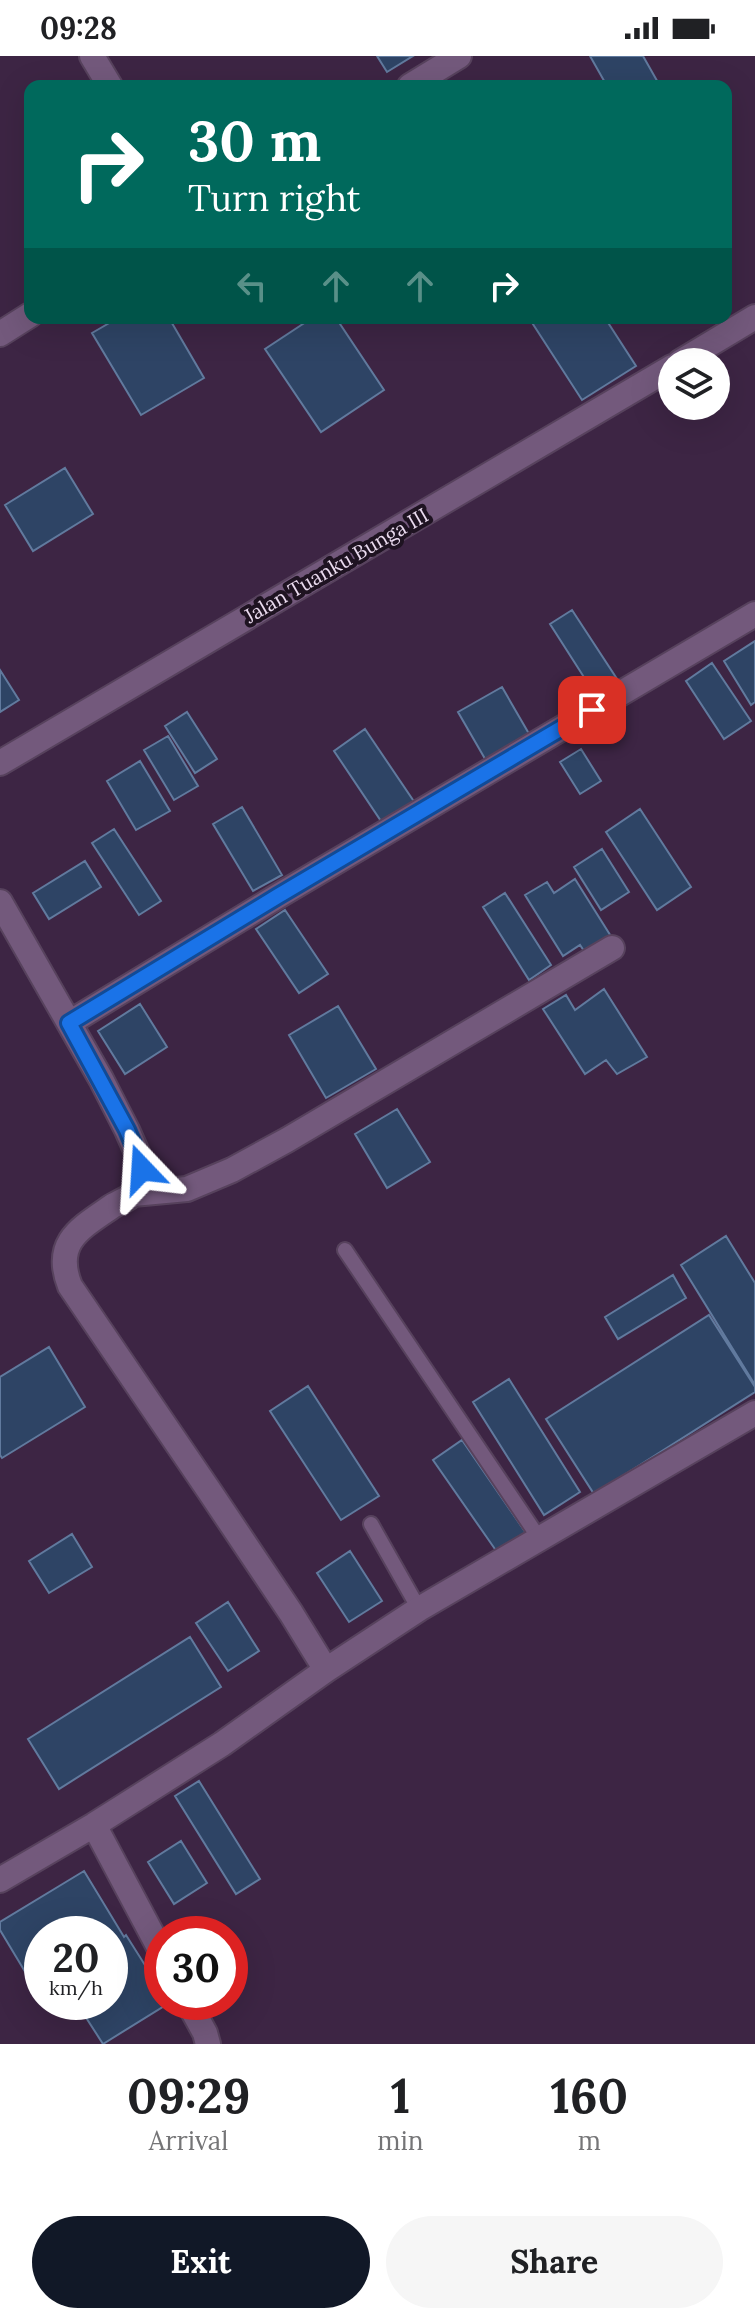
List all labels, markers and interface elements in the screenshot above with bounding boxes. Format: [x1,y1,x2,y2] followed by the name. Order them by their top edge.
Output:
[40,9,117,47] text: 09:28
[188,105,321,176] text: 30 m
[56,112,160,216] icon: right
[188,175,361,221] text: Turn right
[230,264,274,308] icon: left
[314,264,358,308] icon: ahead
[398,264,442,308] icon: ahead
[482,264,526,308] icon: right
[658,348,730,420] map controls
[658,348,730,420] button: layers
[239,502,433,628] street label: Jalan Tuanku Bunga III
[558,676,626,744] pin
[570,688,614,732] icon: arrive
[100,1127,184,1211] position arrow
[144,1916,248,2020] speed limit sign: 30
[53,1932,99,1983] text: 20
[49,1975,103,2000] text: km/h
[127,2065,250,2126] text: 09:29
[391,2065,410,2126] text: 1
[550,2065,628,2126] text: 160
[149,2124,228,2157] text: Arrival
[377,2124,424,2157] text: min
[578,2124,601,2157] text: m
[32,2216,370,2308] button: Exit
[386,2216,723,2308] button: Share

